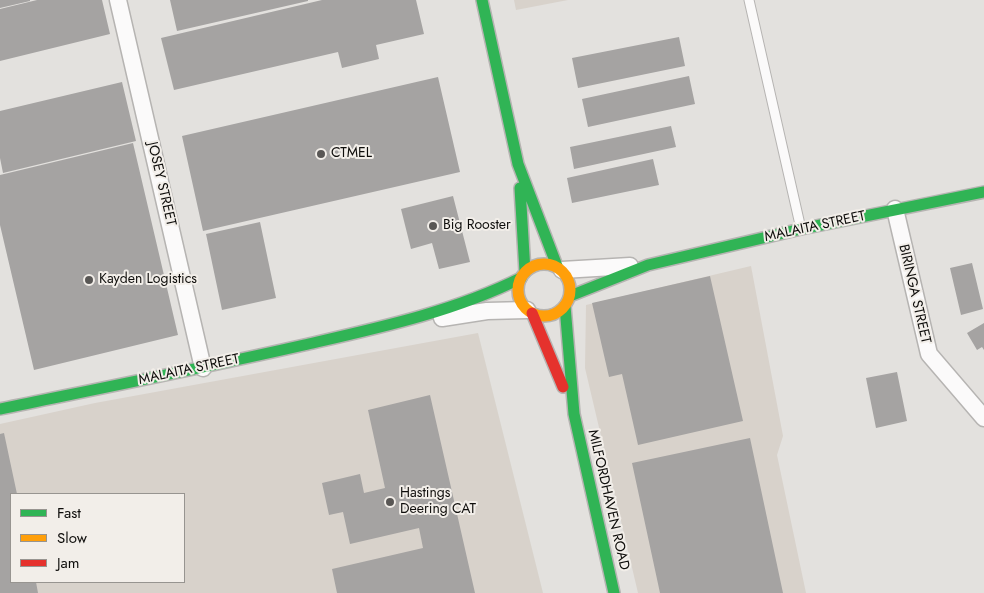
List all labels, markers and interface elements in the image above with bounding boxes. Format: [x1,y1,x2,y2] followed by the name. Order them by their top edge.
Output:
[143,140,179,228] street label: JOSEY STREET
[331,146,372,162] place label: CTMEL
[315,148,327,160] marker: CTMEL
[763,208,867,246] street label: MALAITA STREET
[443,218,511,234] place label: Big Rooster
[427,220,439,232] marker: Big Rooster
[894,243,934,345] street label: BIRINGA STREET
[99,272,197,288] place label: Kayden Logistics
[83,274,95,286] marker: Kayden Logistics
[137,351,241,389] street label: MALAITA STREET
[584,428,632,572] street label: MILFORDHAVEN ROAD
[400,486,476,518] place label: Hastings Deering CAT
[10,493,185,583] legend
[384,496,396,508] marker: Hastings Deering CAT
[57,502,81,524] text: Fast
[57,527,87,549] text: Slow
[57,552,80,574] text: Jam

